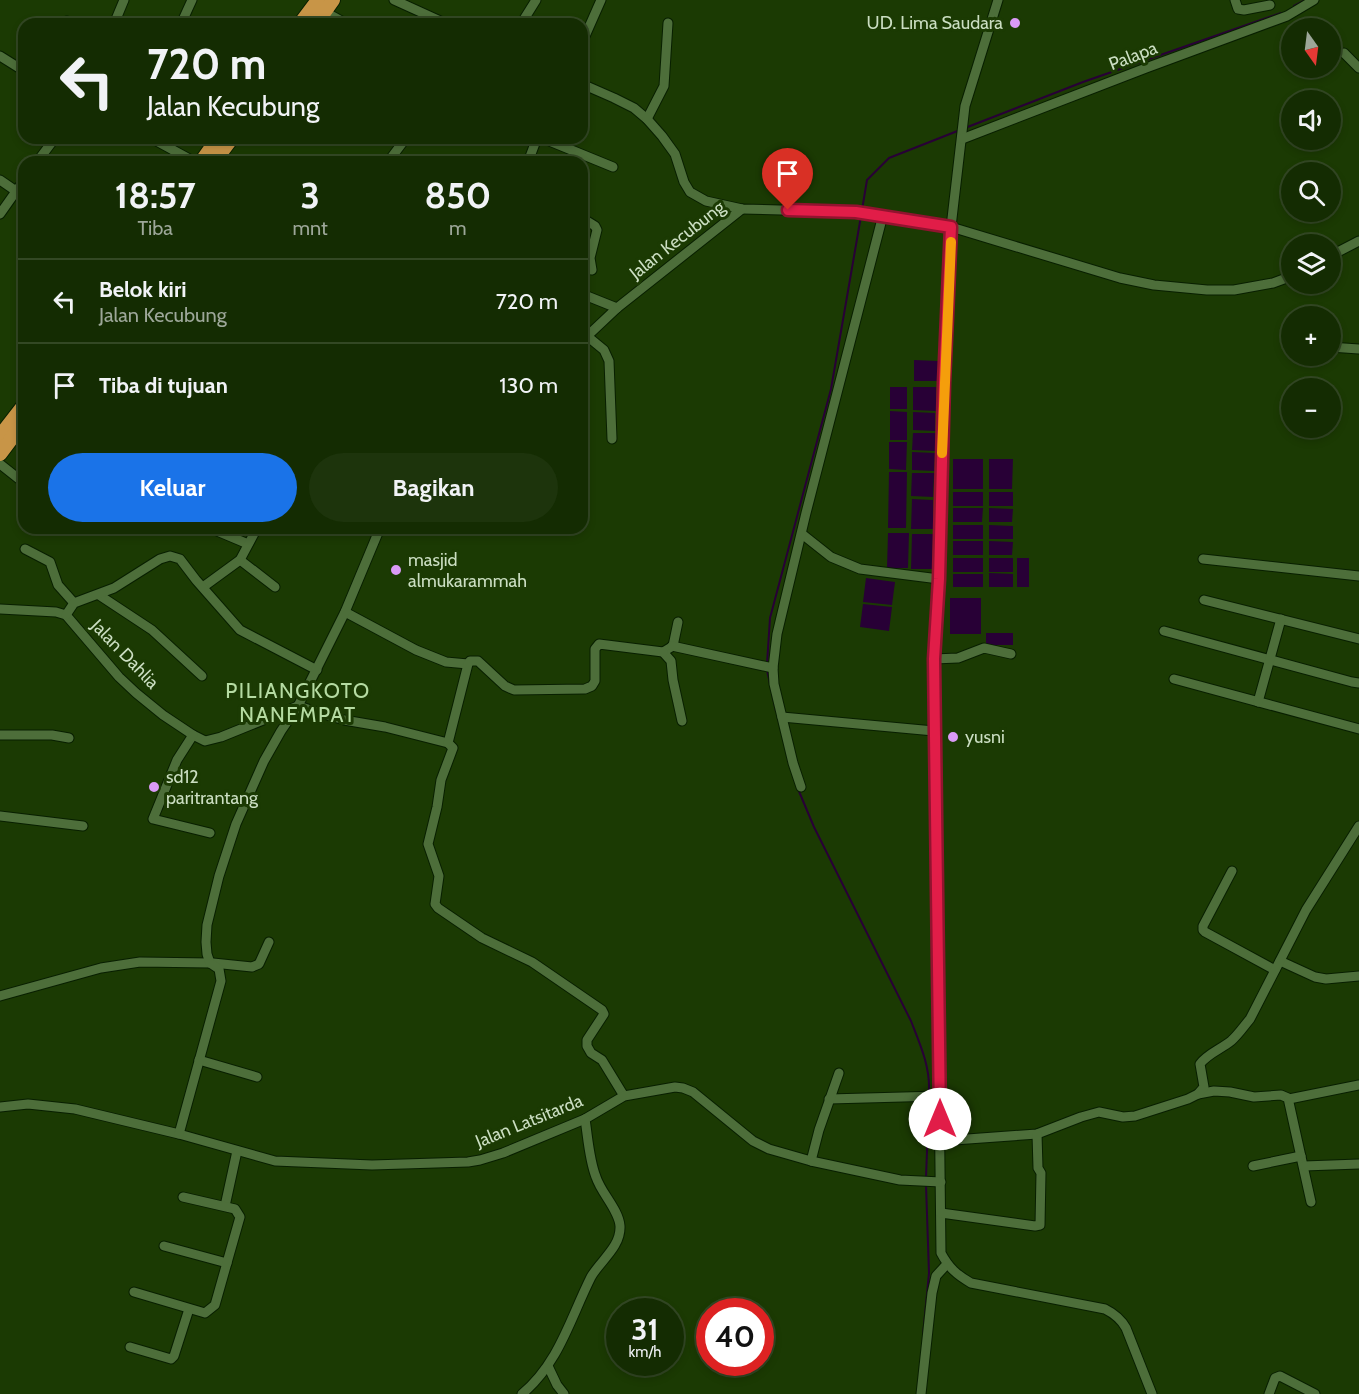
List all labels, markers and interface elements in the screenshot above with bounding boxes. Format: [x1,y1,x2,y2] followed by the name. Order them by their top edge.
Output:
[867,12,1003,34] place label: UD. Lima Saudara
[1008,16,1022,30] marker: UD. Lima Saudara
[1281,18,1341,78] north arrow
[1281,18,1341,438] map controls
[1106,37,1161,75] street label: Palapa
[147,38,266,90] text: 720 m
[48,42,126,120] icon: left
[147,90,319,123] text: Jalan Kecubung
[1281,90,1341,150] button: sound
[762,148,813,210] pin
[771,157,804,190] icon: arrive
[1281,162,1341,222] button: search
[115,173,196,217] text: 18:57
[300,173,320,217] text: 3
[425,173,491,217] text: 850
[624,195,730,285] street label: Jalan Kecubung
[138,216,173,240] text: Tiba
[292,216,328,240] text: mnt
[449,216,467,240] text: m
[1281,234,1341,294] button: layers
[99,276,186,303] text: Belok kiri
[48,285,81,318] icon: left
[496,288,558,315] text: 720 m
[99,303,227,327] text: Jalan Kecubung
[1281,306,1341,366] button: +
[48,369,81,402] icon: arrive
[99,372,228,399] text: Tiba di tujuan
[499,372,558,399] text: 130 m
[1281,378,1341,438] button: −
[48,453,297,522] button: Keluar
[309,453,558,522] button: Bagikan
[408,549,527,592] place label: masjid almukarammah
[389,563,403,577] marker: masjid almukarammah
[86,614,164,694] street label: Jalan Dahlia
[225,678,371,727] district label: PILIANGKOTO NANEMPAT
[965,726,1005,748] place label: yusni
[946,730,960,744] marker: yusni
[166,766,259,809] place label: sd12 paritrantang
[147,780,161,794] marker: sd12 paritrantang
[908,1087,972,1151] position arrow
[471,1089,586,1153] street label: Jalan Latsitarda
[696,1298,774,1376] speed limit sign: 40
[631,1311,659,1348] text: 31
[629,1343,661,1361] text: km/h

